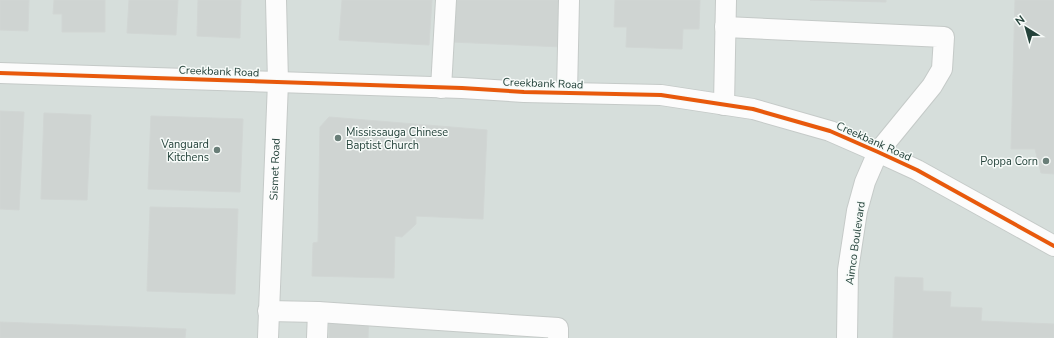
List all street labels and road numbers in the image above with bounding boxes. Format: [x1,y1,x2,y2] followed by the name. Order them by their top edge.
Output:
[178,63,260,80] street label: Creekbank Road
[502,75,584,92] street label: Creekbank Road
[834,118,914,165] street label: Creekbank Road
[266,138,284,201] street label: Sismet Road
[842,200,869,286] street label: Aimco Boulevard

